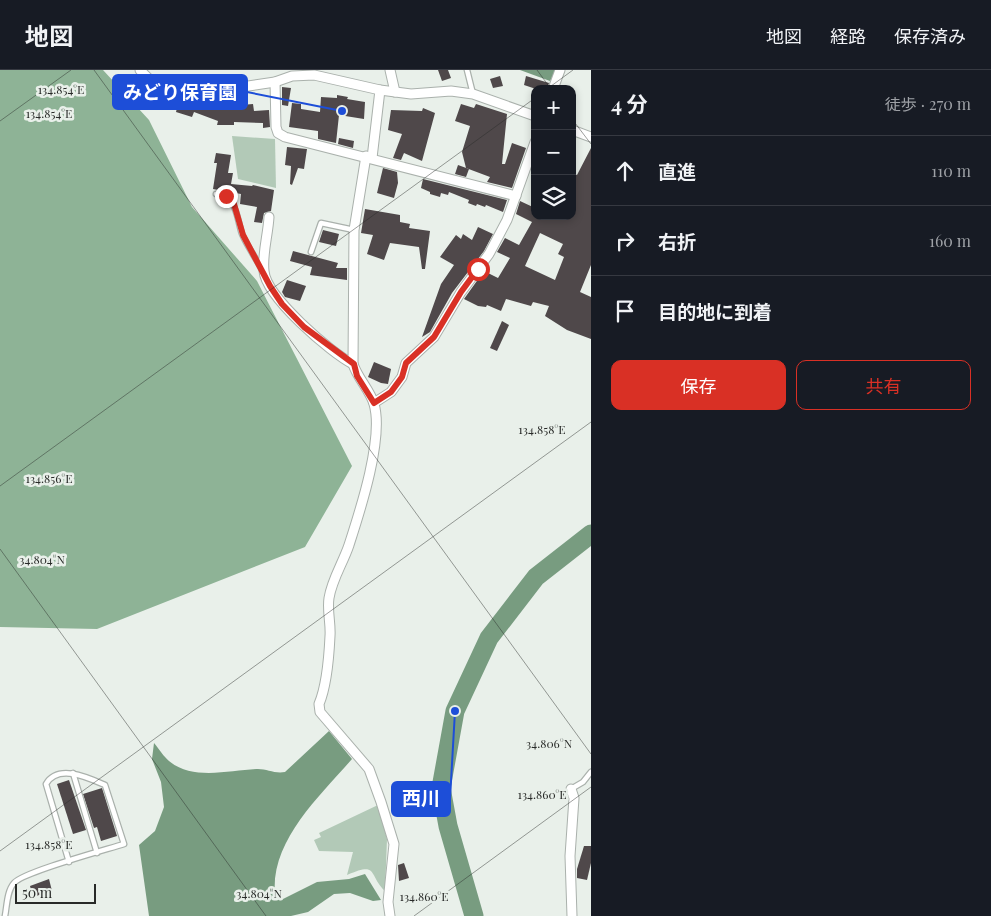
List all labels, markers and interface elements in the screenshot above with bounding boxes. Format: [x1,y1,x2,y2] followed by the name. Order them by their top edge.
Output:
[25,19,73,51] text: 地図
[766,24,802,48] text: 地図
[830,24,866,48] text: 経路
[894,24,966,48] text: 保存済み
[113,75,247,109] callout: みどり保育園
[123,78,237,104] text: みどり保育園
[38,81,84,97] text: 134.854°E
[531,85,576,220] map controls
[531,85,576,130] button: +
[611,89,648,117] text: 4 分
[885,93,971,114] text: 徒歩 · 270 m
[26,105,72,121] text: 134.854°E
[531,130,576,175] button: −
[611,157,639,185] icon: ahead
[658,158,696,184] text: 直進
[931,160,971,181] text: 110 m
[531,175,576,220] button: layers
[215,185,238,208] route end
[611,227,639,255] icon: right
[658,228,696,254] text: 右折
[929,230,971,251] text: 160 m
[467,258,490,281] route start
[611,297,639,325] icon: arrive
[658,298,772,324] text: 目的地に到着
[611,360,786,410] button: 保存
[796,360,971,410] button: 共有
[518,421,566,437] text: 134.858°E
[25,470,73,486] text: 134.856°E
[19,551,65,567] text: 34.804°N
[526,735,573,751] text: 34.806°N
[392,782,450,816] callout: 西川
[402,784,440,810] text: 西川
[517,786,567,802] text: 134.860°E
[25,836,73,852] text: 134.858°E
[15,881,96,904] scale bar
[22,883,52,902] text: 50 m
[236,885,282,901] text: 34.804°N
[399,888,449,904] text: 134.860°E

